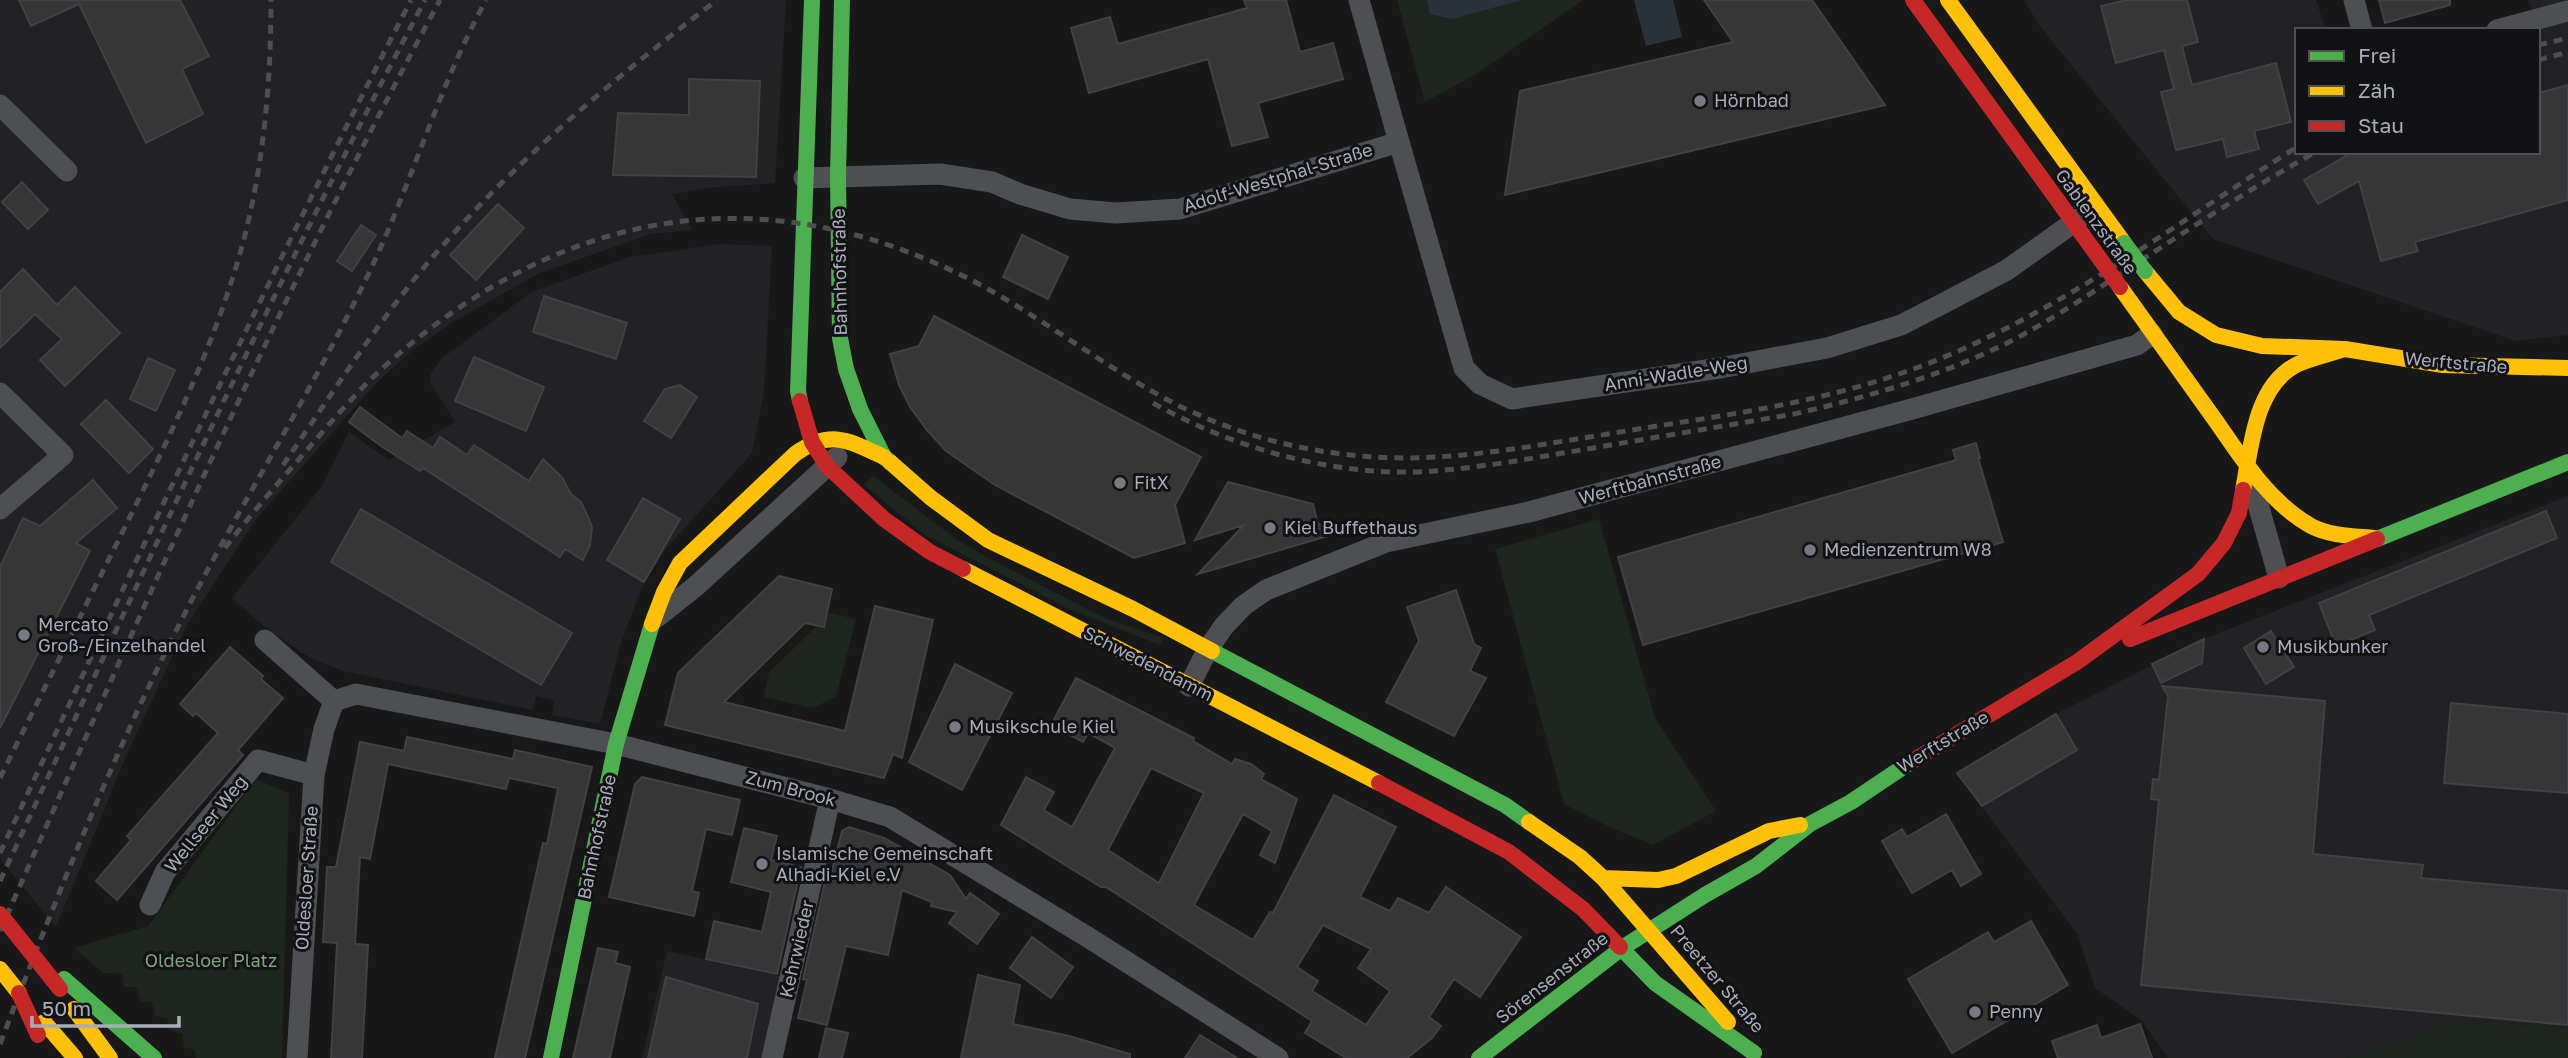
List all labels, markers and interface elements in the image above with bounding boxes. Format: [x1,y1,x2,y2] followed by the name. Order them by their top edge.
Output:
[2295,28,2540,154] legend
[2358,42,2396,68] text: Frei
[2358,77,2395,103] text: Zäh
[1714,89,1789,111] place label: Hörnbad
[1692,93,1708,109] marker: Hörnbad
[2358,112,2404,138] text: Stau
[1181,138,1375,216] street label: Adolf-Westphal-Straße
[2051,164,2142,278] street label: Gablenzstraße
[827,208,851,336] street label: Bahnhofstraße
[2404,347,2508,377] street label: Werftstraße
[1603,351,1749,395] street label: Anni-Wadle-Weg
[1576,449,1723,509] street label: Werftbahnstraße
[1134,471,1169,493] place label: FitX
[1112,475,1128,491] marker: FitX
[1284,516,1417,538] place label: Kiel Buffethaus
[1262,520,1278,536] marker: Kiel Buffethaus
[1824,538,1992,560] place label: Medienzentrum W8
[1802,542,1818,558] marker: Medienzentrum W8
[38,613,206,656] place label: Mercato Groß-/Einzelhandel
[1080,621,1217,705] street label: Schwedendamm
[16,627,32,643] marker: Mercato Groß-/Einzelhandel
[2277,635,2388,657] place label: Musikbunker
[2255,639,2271,655] marker: Musikbunker
[1893,705,1992,777] street label: Werftstraße
[969,715,1115,737] place label: Musikschule Kiel
[947,719,963,735] marker: Musikschule Kiel
[744,765,839,811] street label: Zum Brook
[159,770,251,876] street label: Wellseer Weg
[572,772,620,901] street label: Bahnhofstraße
[290,805,322,951] street label: Oldesloer Straße
[776,842,993,885] place label: Islamische Gemeinschaft Alhadi-Kiel e.V
[754,856,770,872] marker: Islamische Gemeinschaft Alhadi-Kiel e.V
[774,898,818,1000] street label: Kehrwieder
[1666,920,1769,1037] street label: Preetzer Straße
[1491,927,1612,1028] street label: Sörensenstraße
[145,949,277,971] park label: Oldesloer Platz
[32,984,178,1028] scale bar
[42,995,91,1021] text: 50 m
[1989,1000,2043,1022] place label: Penny
[1967,1004,1983,1020] marker: Penny

